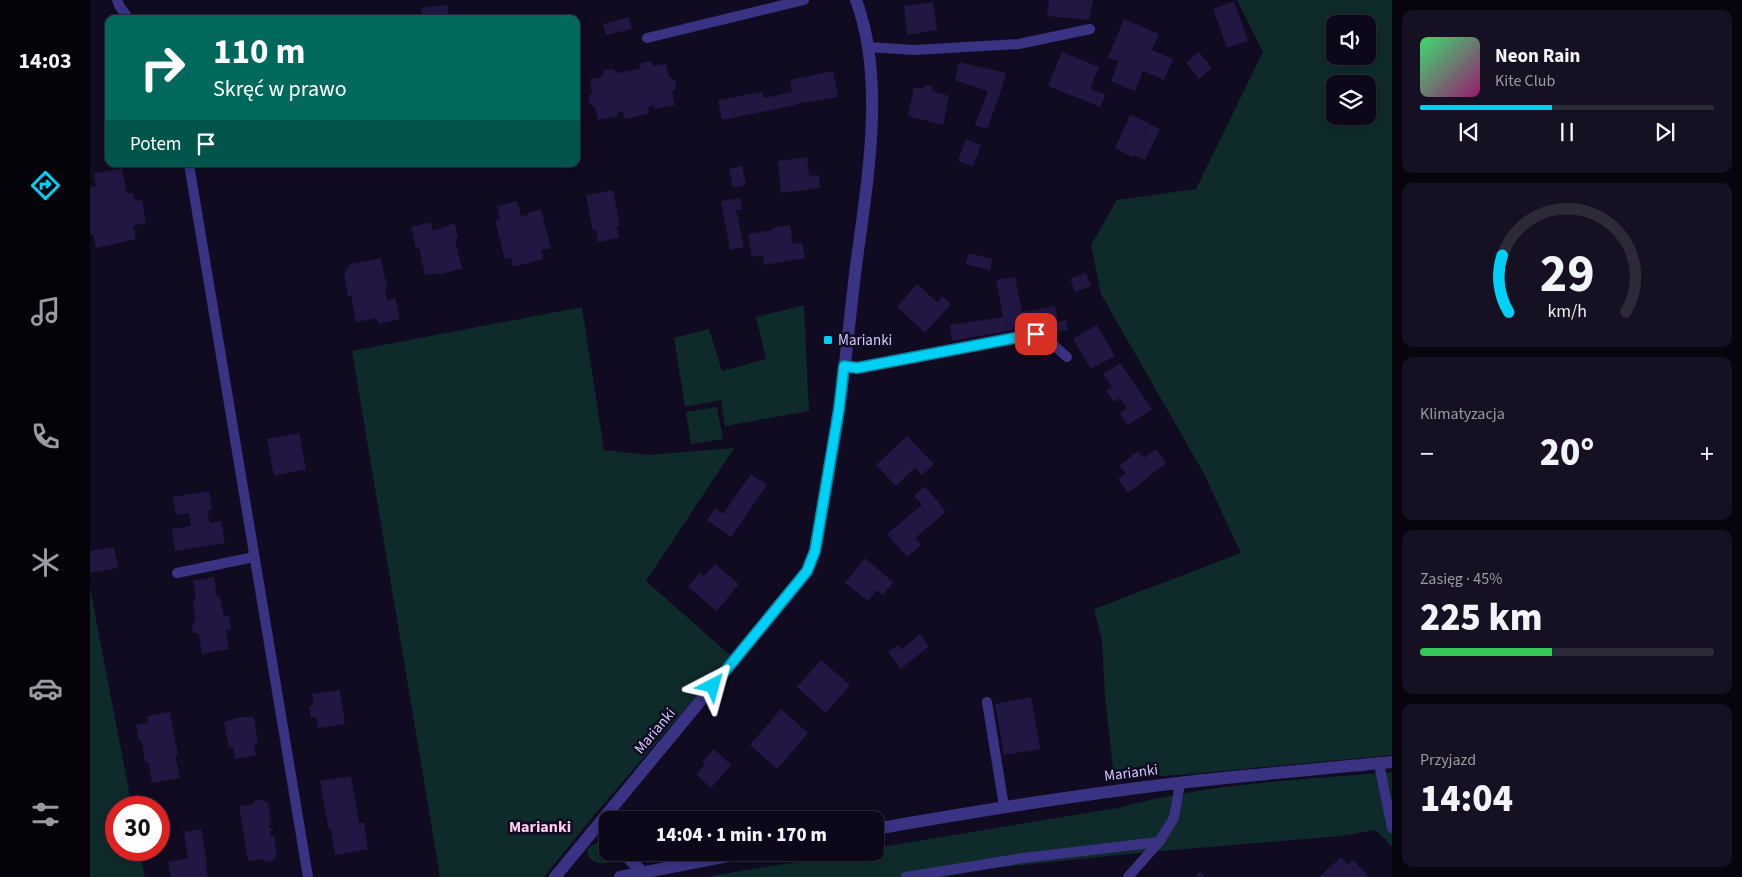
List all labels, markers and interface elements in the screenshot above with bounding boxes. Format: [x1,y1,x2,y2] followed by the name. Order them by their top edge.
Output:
[1326,15,1376,125] map controls
[1326,15,1376,65] button: sound
[213,27,305,77] text: 110 m
[130,35,195,100] icon: right
[1495,43,1580,70] text: Neon Rain
[18,45,72,77] text: 14:03
[1495,70,1555,92] text: Kite Club
[213,73,347,105] text: Skręć w prawo
[1326,75,1376,125] button: layers
[1455,118,1483,146] icon: previous
[1553,118,1581,146] icon: pause
[1651,118,1679,146] icon: next
[192,130,220,158] icon: arrive
[130,131,182,158] text: Potem
[28,168,63,203] icon: directions
[1540,238,1594,312] text: 29
[28,294,63,329] icon: music
[1547,299,1587,324] text: km/h
[1015,313,1057,355] pin
[1022,320,1050,348] icon: arrive
[838,330,892,351] place label: Marianki
[822,334,834,346] marker: Marianki
[1420,403,1505,425] text: Klimatyzacja
[28,419,63,454] icon: phone
[1540,426,1594,480] text: 20°
[1420,434,1434,474] text: −
[1700,434,1714,474] text: +
[28,545,63,580] icon: climate
[1420,568,1502,590] text: Zasięg · 45%
[1420,591,1542,645] text: 225 km
[686,659,738,711] position arrow
[28,671,63,706] icon: car
[630,703,680,759] street label: Marianki
[1420,749,1476,771] text: Przyjazd
[1103,759,1159,787] street label: Marianki
[1420,772,1513,826] text: 14:04
[105,796,170,861] speed limit sign: 30
[28,797,63,832] icon: filters
[509,816,571,838] district label: Marianki
[656,822,827,849] text: 14:04 · 1 min · 170 m

